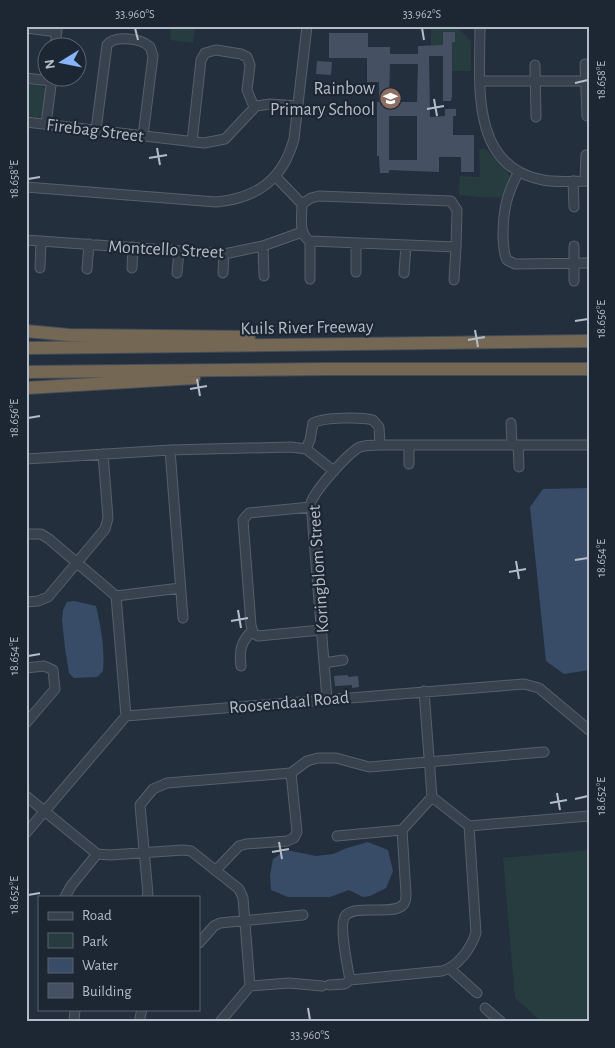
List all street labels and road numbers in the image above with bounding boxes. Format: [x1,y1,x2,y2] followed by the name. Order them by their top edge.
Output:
[45,116,145,146] street label: Firebag Street
[108,238,224,262] street label: Montcello Street
[240,318,374,338] street label: Kuils River Freeway
[306,504,332,634] street label: Koringblom Street
[228,689,350,717] street label: Roosendaal Road

